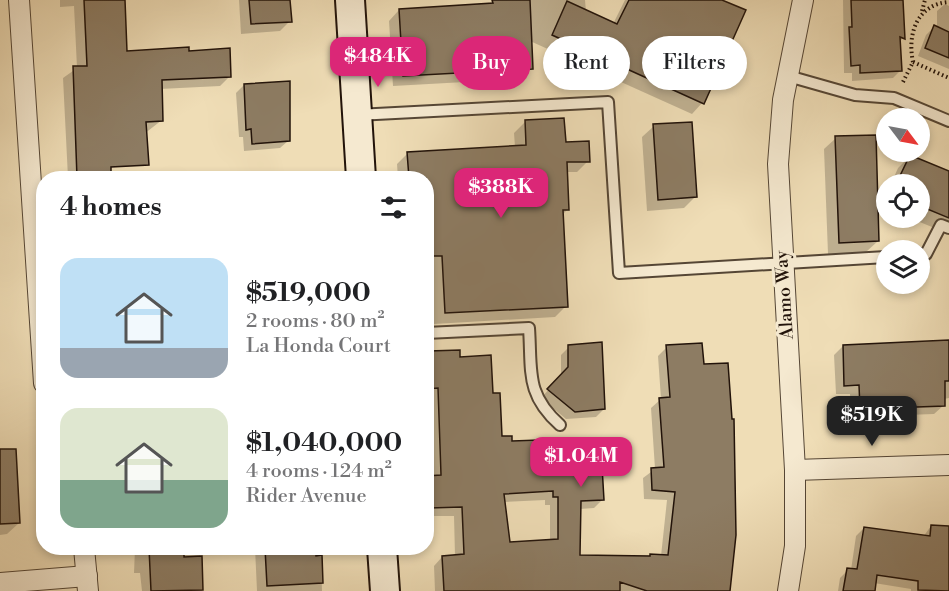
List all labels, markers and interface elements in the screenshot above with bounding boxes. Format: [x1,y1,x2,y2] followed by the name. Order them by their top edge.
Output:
[452,36,531,90] chip: Buy
[543,36,630,90] chip: Rent
[642,36,747,90] chip: Filters
[336,37,420,88] pin: $484K
[344,44,412,69] text: $484K
[876,108,930,162] north arrow
[876,108,930,294] map controls
[459,168,543,219] pin: $388K
[876,174,930,228] button: locate
[468,175,534,200] text: $388K
[60,191,162,223] text: 4 homes
[377,191,410,224] icon: filters
[876,240,930,294] button: layers
[770,249,799,341] street label: Alamo Way
[246,277,371,309] text: $519,000
[108,282,180,354] icon: home
[246,309,384,334] text: 2 rooms · 80 m²
[246,334,391,359] text: La Honda Court
[830,396,914,447] pin: $519K
[841,403,903,428] text: $519K
[246,427,402,459] text: $1,040,000
[108,432,180,504] icon: home
[532,437,630,488] pin: $1.04M
[544,444,618,469] text: $1.04M
[246,459,392,484] text: 4 rooms · 124 m²
[246,484,367,509] text: Rider Avenue

